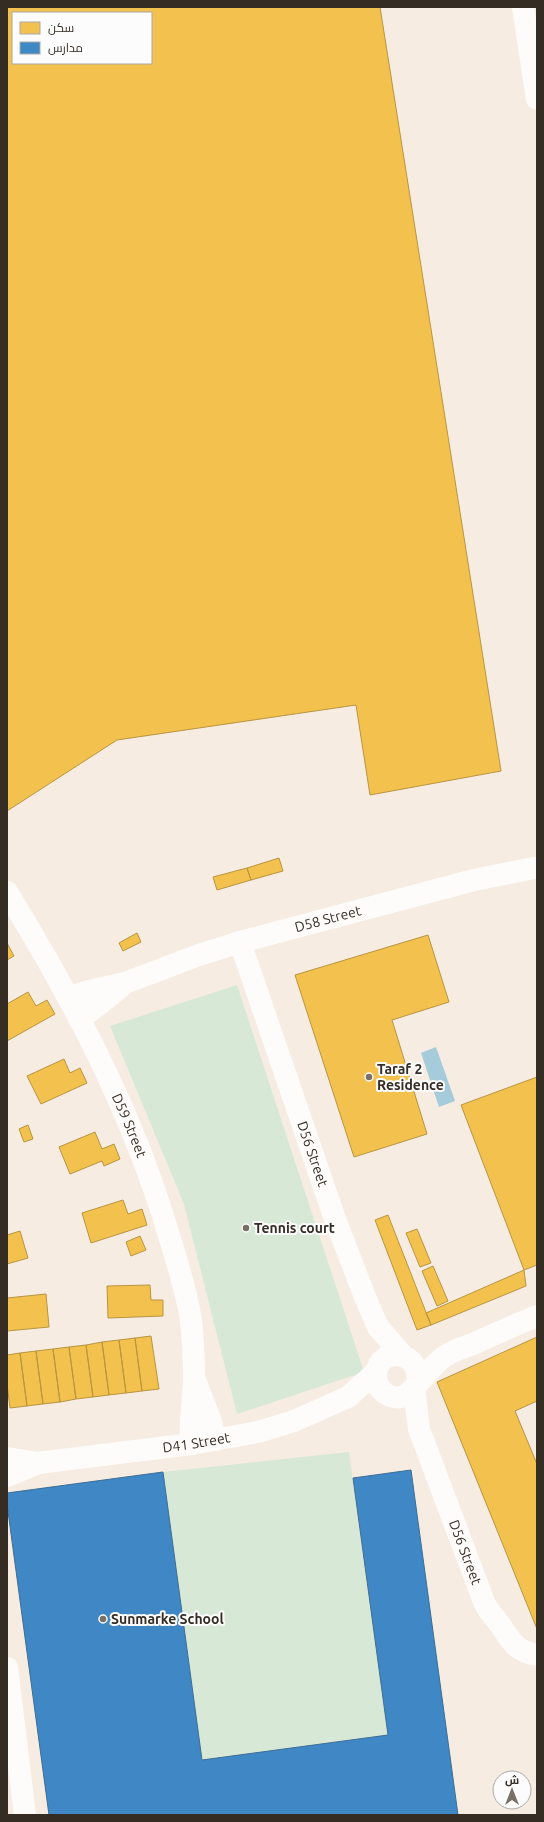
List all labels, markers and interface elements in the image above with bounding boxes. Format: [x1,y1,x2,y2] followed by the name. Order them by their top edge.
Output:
[12,12,152,64] legend
[48,21,74,35] text: سكن
[48,41,83,55] text: مدارس
[293,902,363,935] street label: D58 Street
[377,1061,444,1093] place label: Taraf 2 Residence
[364,1072,374,1082] marker: Taraf 2 Residence
[109,1091,150,1160] street label: D59 Street
[294,1119,331,1189] street label: D56 Street
[254,1220,335,1236] place label: Tennis court
[241,1223,251,1233] marker: Tennis court
[162,1429,232,1455] street label: D41 Street
[446,1518,485,1587] street label: D56 Street
[111,1611,224,1627] place label: Sunmarke School
[98,1614,108,1624] marker: Sunmarke School
[492,1770,532,1810] north arrow
[505,1774,519,1787] text: ش

